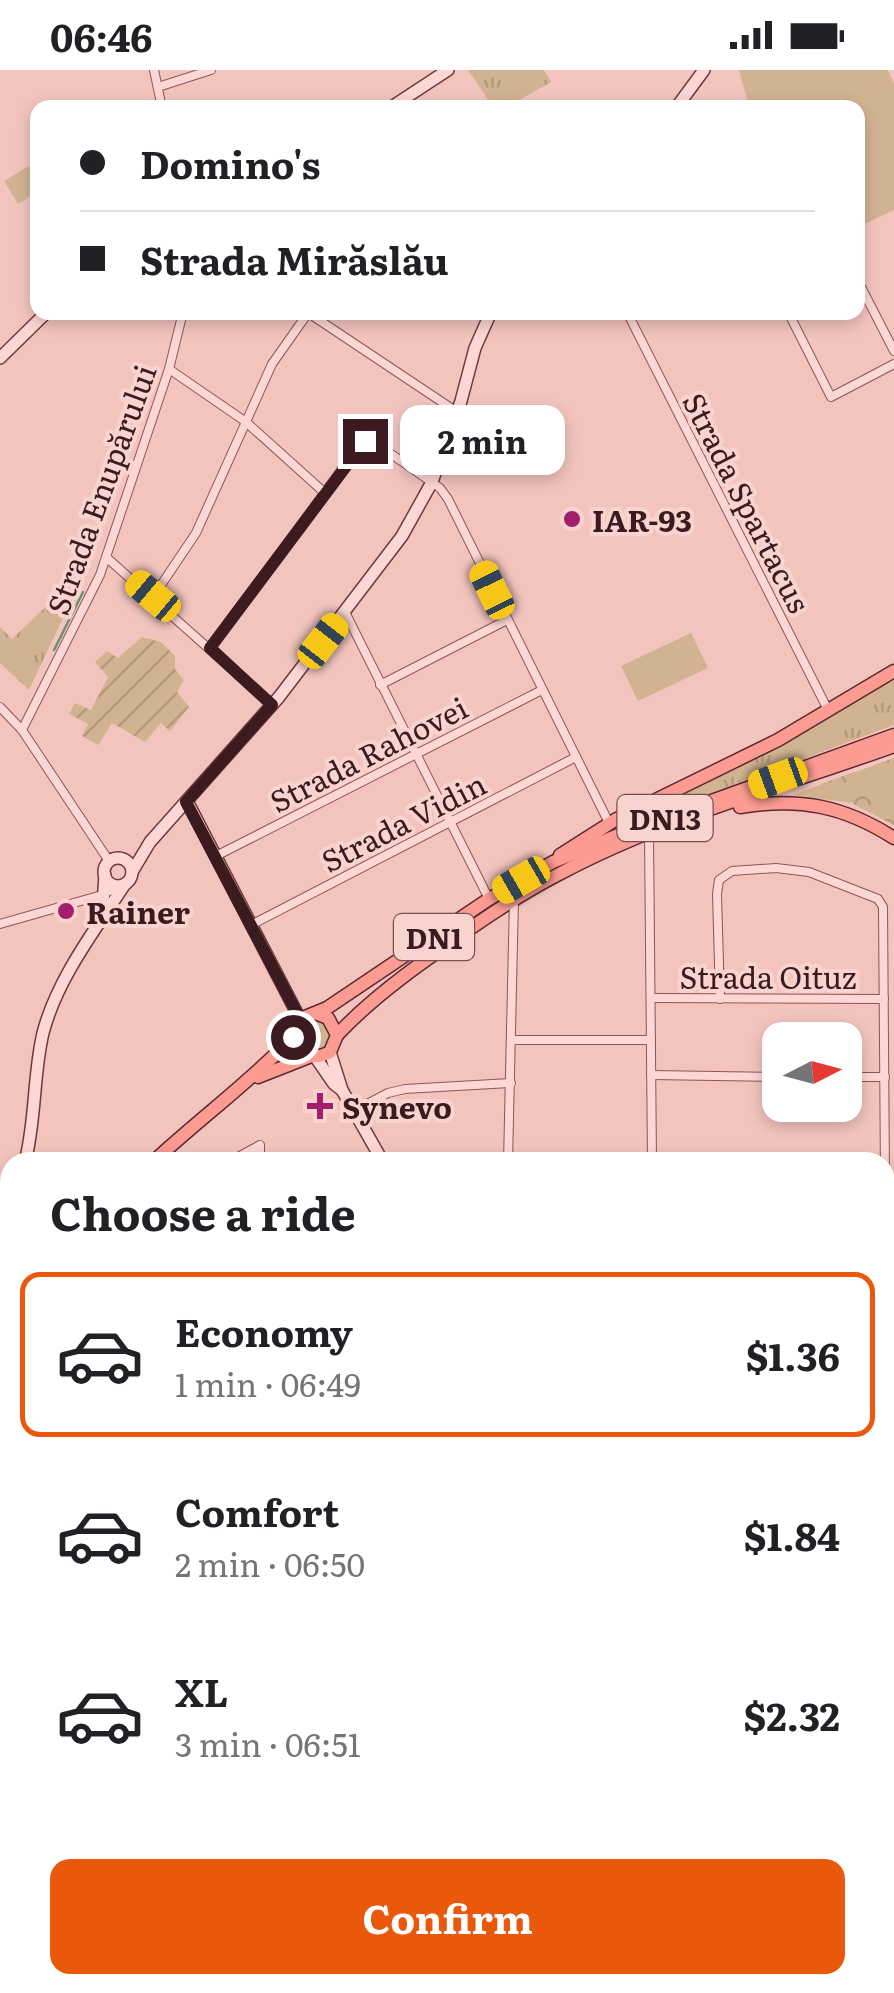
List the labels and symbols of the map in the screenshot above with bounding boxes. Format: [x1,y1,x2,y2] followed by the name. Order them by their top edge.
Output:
[34,358,166,620] street label: Strada Enupărului
[674,384,822,620] street label: Strada Spartacus
[400,406,565,476] callout: 2 min
[343,419,388,464] route end
[592,497,692,541] place label: IAR-93
[561,508,583,530] marker: IAR-93
[465,556,519,624] car
[120,565,186,627] car
[293,608,353,674] car
[261,684,475,822] street label: Strada Rahovei
[745,754,811,802] car
[313,761,493,881] street label: Strada Vidin
[618,795,712,841] road number: DN13
[488,852,554,908] car
[86,889,190,933] place label: Rainer
[55,900,77,922] marker: Rainer
[394,914,474,960] road number: DN1
[679,954,857,998] street label: Strada Oituz
[271,1015,316,1060] route start
[762,1022,862,1122] north arrow
[342,1084,452,1128] place label: Synevo
[307,1093,333,1119] marker: Synevo

